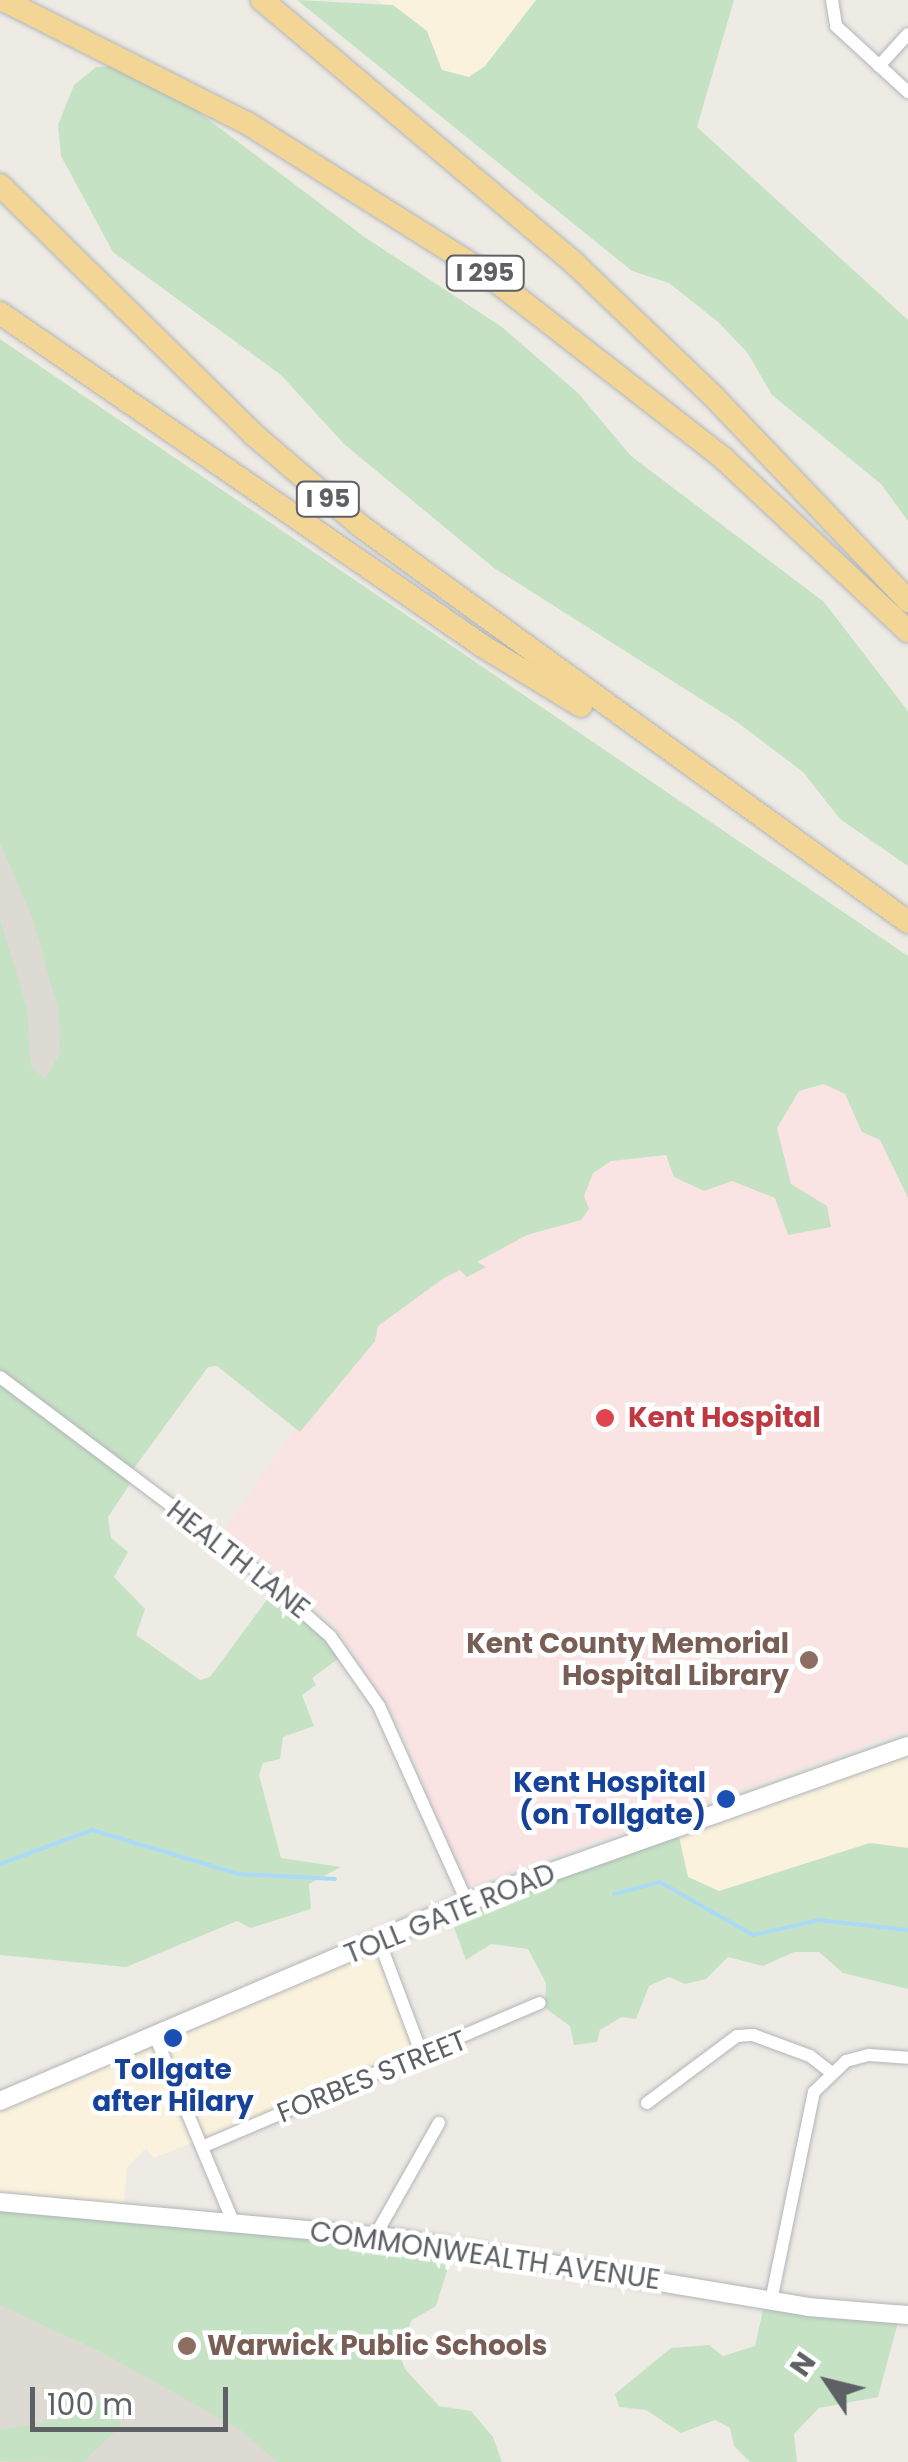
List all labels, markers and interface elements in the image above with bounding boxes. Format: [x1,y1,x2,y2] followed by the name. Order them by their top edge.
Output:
[445,253,525,293] road number: I 295
[296,479,360,519] road number: I 95
[628,1401,821,1435] place label: Kent Hospital
[592,1405,618,1431] marker: Kent Hospital
[160,1494,316,1626] street label: HEALTH LANE
[466,1627,789,1693] place label: Kent County Memorial Hospital Library
[798,1649,820,1671] marker: Kent County Memorial Hospital Library
[513,1766,706,1832] place label: Kent Hospital (on Tollgate)
[715,1788,737,1810] marker: Kent Hospital (on Tollgate)
[340,1856,560,1972] street label: TOLL GATE ROAD
[272,2024,472,2130] street label: FORBES STREET
[162,2027,184,2049] marker: Tollgate after Hilary
[92,2053,254,2119] place label: Tollgate after Hilary
[308,2215,662,2297] street label: COMMONWEALTH AVENUE
[207,2329,547,2363] place label: Warwick Public Schools
[778,2332,878,2432] north arrow
[176,2335,198,2357] marker: Warwick Public Schools
[781,2345,825,2384] text: N
[35,2367,232,2429] scale bar
[47,2383,133,2426] text: 100 m

